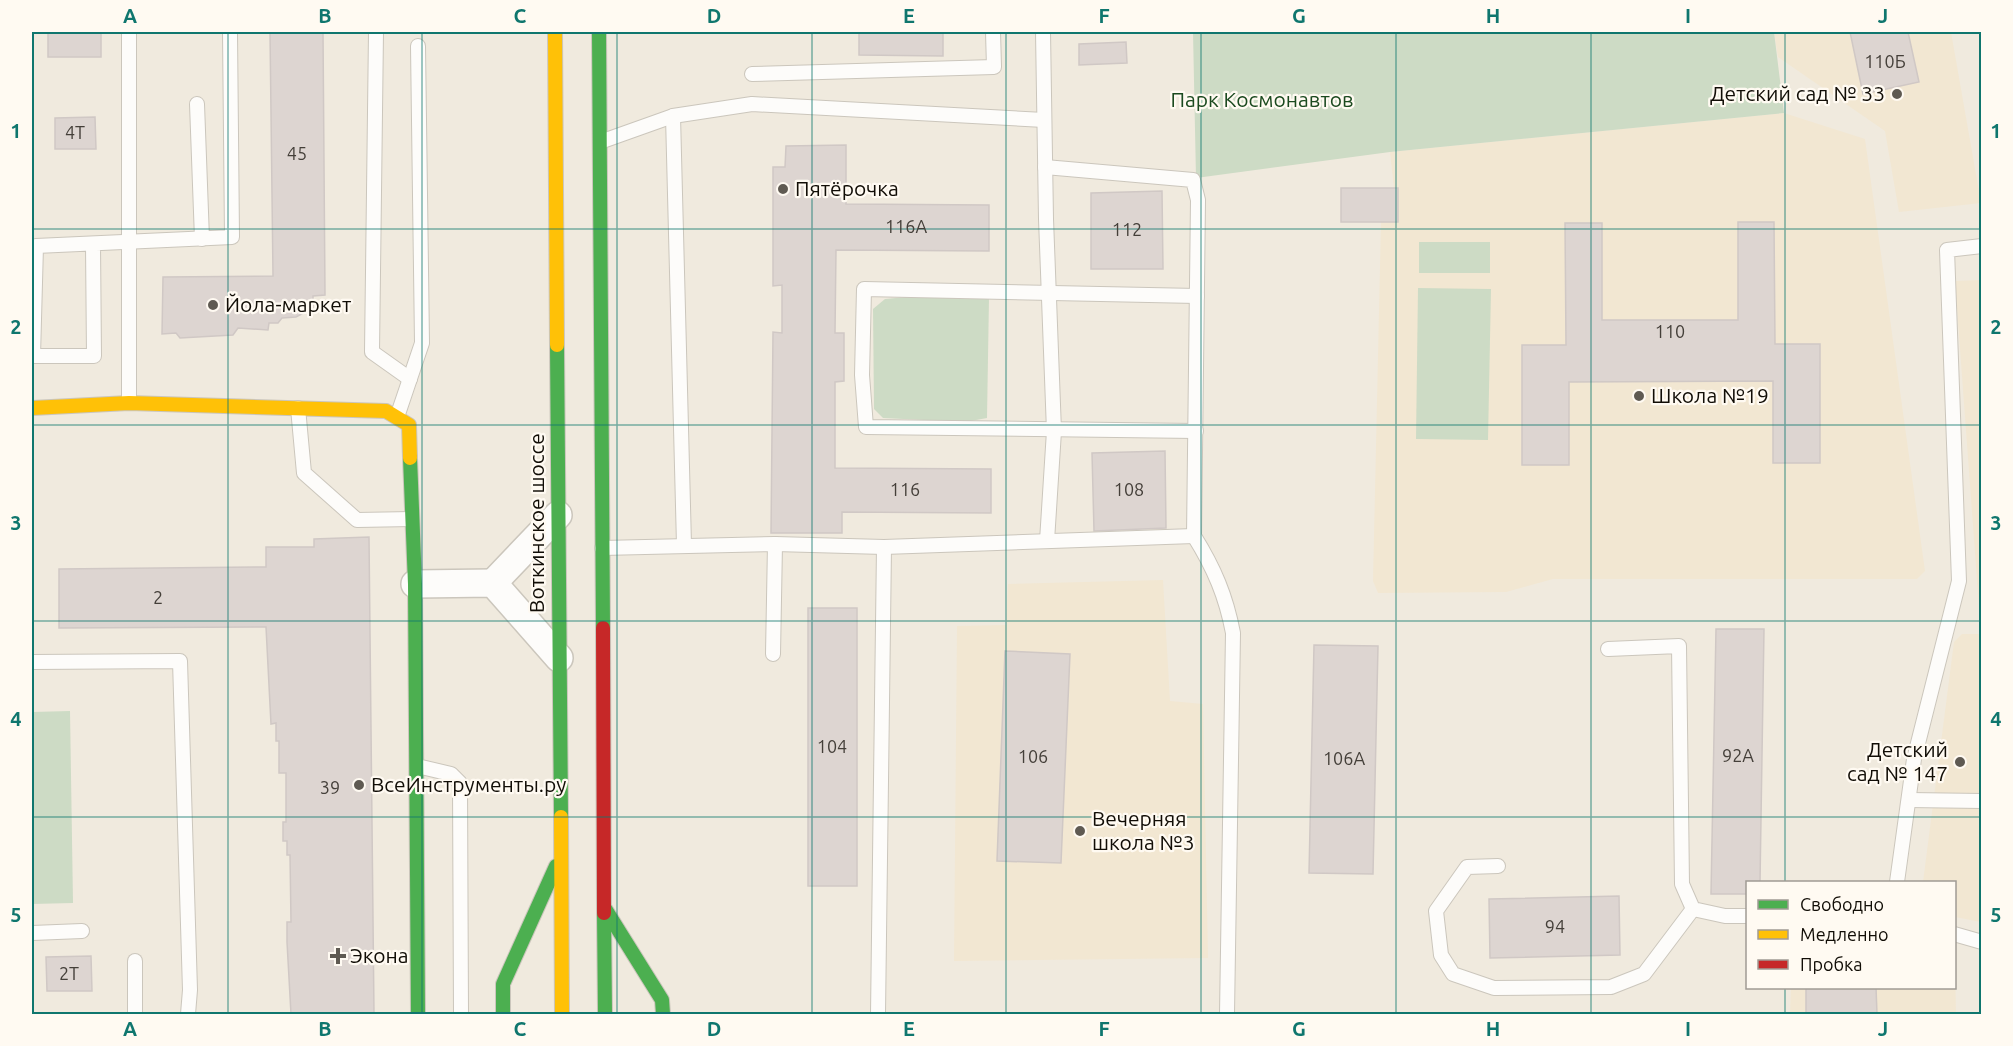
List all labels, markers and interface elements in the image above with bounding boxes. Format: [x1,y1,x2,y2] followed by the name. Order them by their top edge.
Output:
[123,4,137,27] text: A
[318,4,332,27] text: B
[514,4,527,27] text: C
[707,4,721,27] text: D
[903,4,915,27] text: E
[1098,4,1110,27] text: F
[1292,4,1306,27] text: G
[1486,4,1500,27] text: H
[1685,4,1691,27] text: I
[1878,4,1888,27] text: J
[1864,51,1906,71] house number: 110Б
[1710,81,1885,105] place label: Детский сад № 33
[1170,87,1354,111] park label: Парк Космонавтов
[1890,87,1904,101] marker: Детский сад № 33
[10,119,22,142] text: 1
[1990,119,2002,142] text: 1
[65,122,85,142] house number: 4Т
[287,143,307,163] house number: 45
[795,176,899,200] place label: Пятёрочка
[776,182,790,196] marker: Пятёрочка
[885,216,927,236] house number: 116А
[1112,219,1142,239] house number: 112
[225,292,352,316] place label: Йола-маркет
[206,298,220,312] marker: Йола-маркет
[10,315,22,338] text: 2
[1990,315,2002,338] text: 2
[1655,321,1685,341] house number: 110
[1651,383,1769,407] place label: Школа №19
[1632,389,1646,403] marker: Школа №19
[524,433,548,613] street label: Воткинское шоссе
[890,479,920,499] house number: 116
[1114,479,1144,499] house number: 108
[10,511,22,534] text: 3
[1990,511,2002,534] text: 3
[153,587,163,607] house number: 2
[10,707,22,730] text: 4
[1990,707,2002,730] text: 4
[817,736,847,756] house number: 104
[1847,737,1948,785] place label: Детский сад № 147
[1722,745,1754,765] house number: 92А
[1018,746,1048,766] house number: 106
[1323,748,1365,768] house number: 106А
[1953,755,1967,769] marker: Детский сад № 147
[371,772,566,796] place label: ВсеИнструменты.ру
[320,777,340,797] house number: 39
[352,778,366,792] marker: ВсеИнструменты.ру
[1092,806,1195,854] place label: Вечерняя школа №3
[1073,824,1087,838] marker: Вечерняя школа №3
[1746,881,1956,989] legend
[1800,894,1884,914] text: Свободно
[10,903,22,926] text: 5
[1990,903,2002,926] text: 5
[1545,916,1565,936] house number: 94
[1800,924,1889,944] text: Медленно
[350,943,409,967] place label: Экона
[331,949,345,963] marker: Экона
[1800,954,1863,974] text: Пробка
[59,963,79,983] house number: 2Т
[123,1017,137,1040] text: A
[318,1017,332,1040] text: B
[514,1017,527,1040] text: C
[707,1017,721,1040] text: D
[903,1017,915,1040] text: E
[1098,1017,1110,1040] text: F
[1292,1017,1306,1040] text: G
[1486,1017,1500,1040] text: H
[1685,1017,1691,1040] text: I
[1878,1017,1888,1040] text: J

